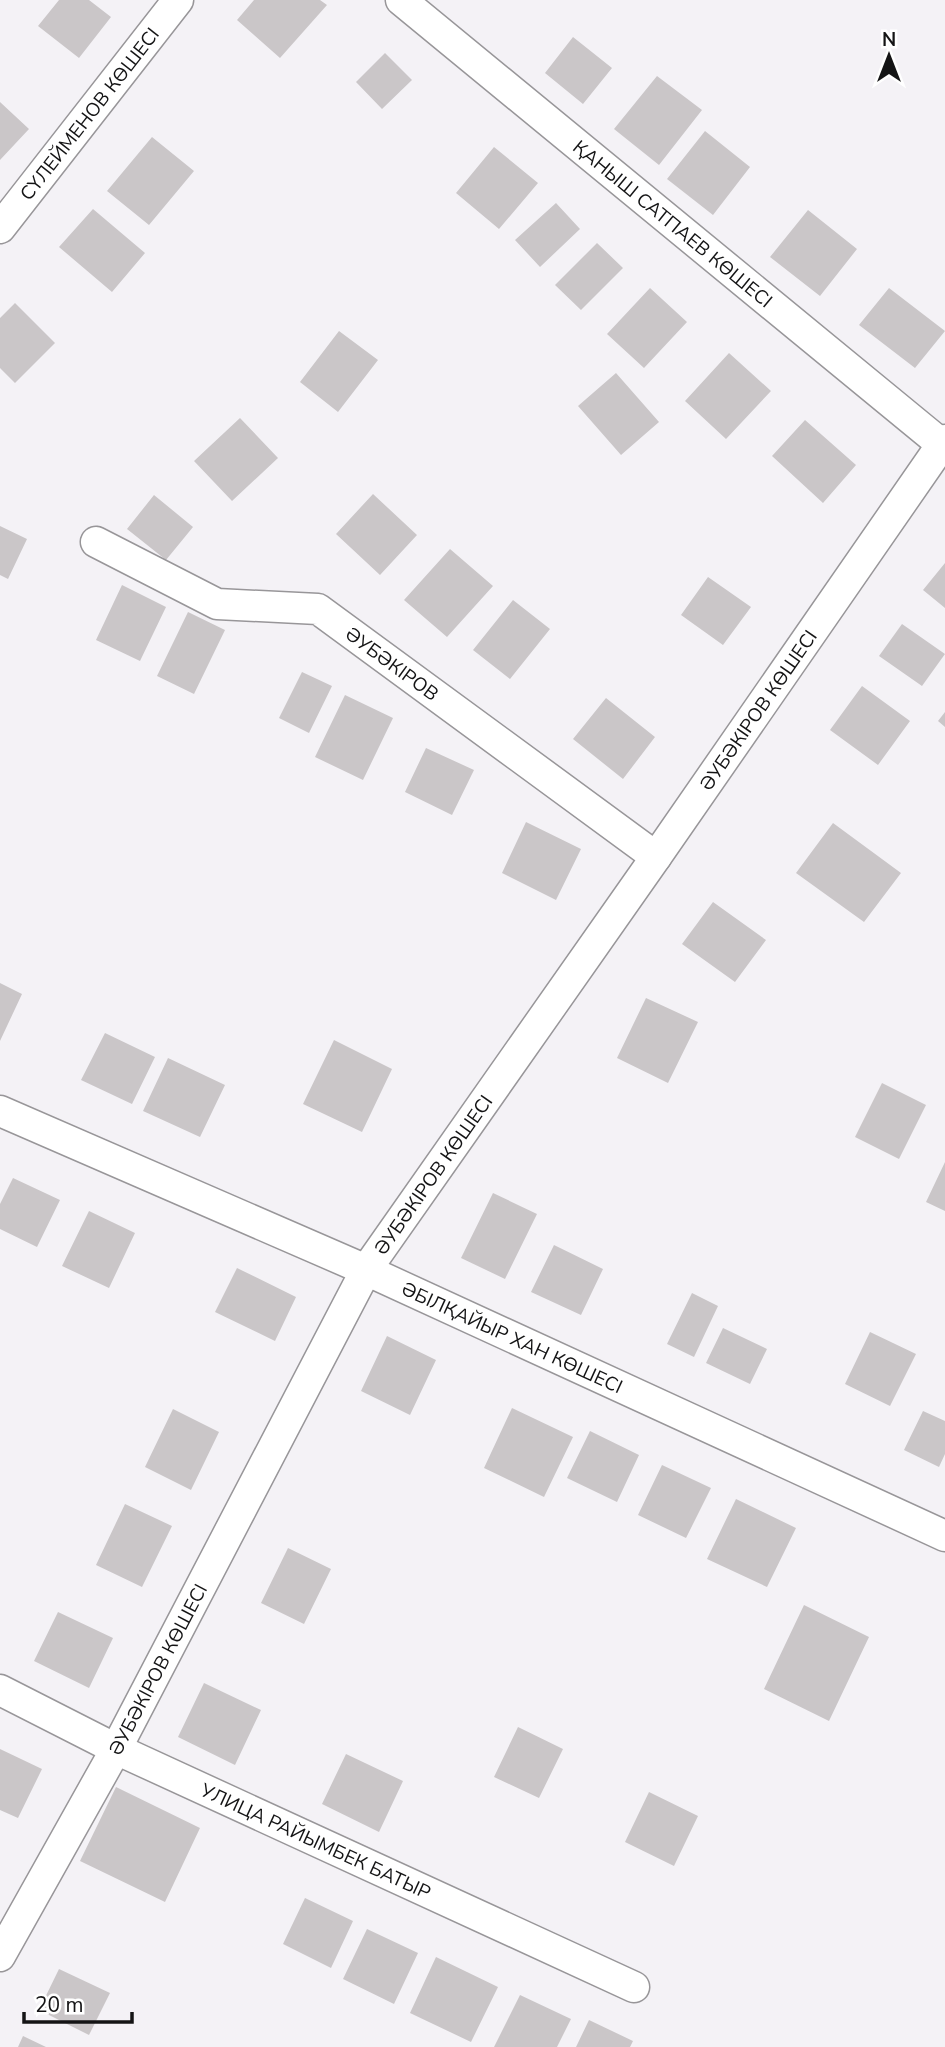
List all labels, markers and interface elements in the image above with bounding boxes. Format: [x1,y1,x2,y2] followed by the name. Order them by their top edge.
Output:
[854,21,924,91] north arrow
[14,23,166,206] street label: СҮЛЕЙМЕНОВ КӨШЕСІ
[882,27,896,53] text: N
[567,135,777,314] street label: ҚАНЫШ САТПАЕВ КӨШЕСІ
[340,621,444,707] street label: ӘУБӘКІРОВ
[694,625,823,796] street label: ӘУБӘКІРОВ КӨШЕСІ
[368,1090,499,1261] street label: ӘУБӘКІРОВ КӨШЕСІ
[397,1276,627,1400] street label: ӘБІЛҚАЙЫР ХАН КӨШЕСІ
[103,1580,214,1760] street label: ӘУБӘКІРОВ КӨШЕСІ
[195,1777,435,1906] street label: УЛИЦА РАЙЫМБЕК БАТЫР
[24,1980,133,2024] scale bar
[35,1991,84,2019] text: 20 m

